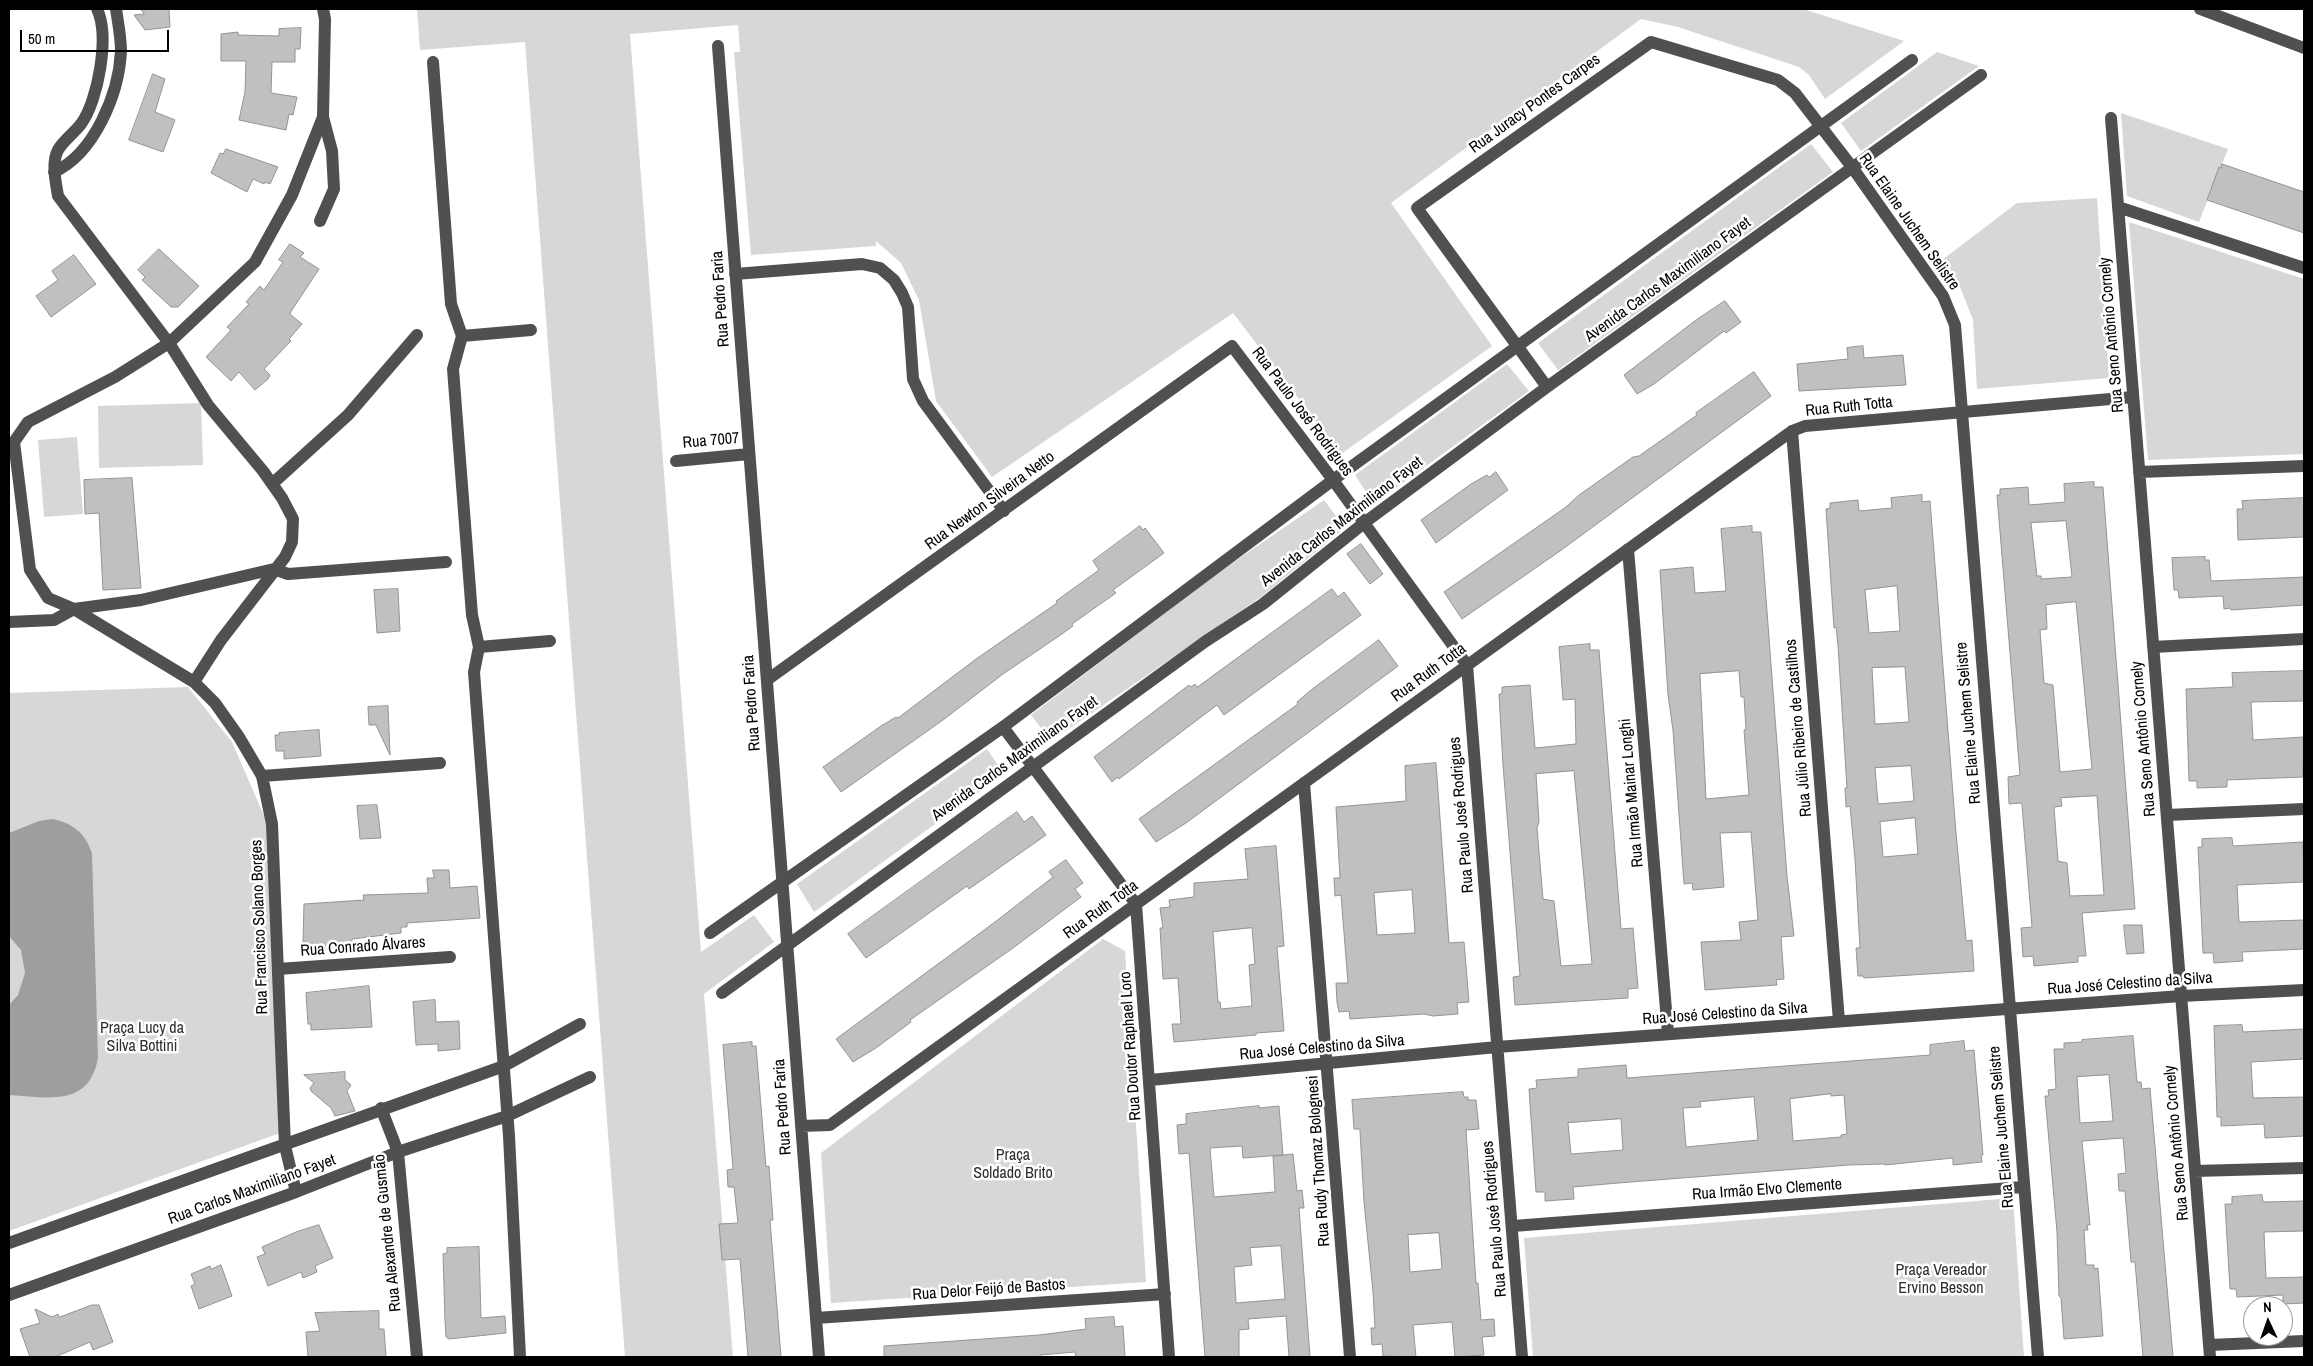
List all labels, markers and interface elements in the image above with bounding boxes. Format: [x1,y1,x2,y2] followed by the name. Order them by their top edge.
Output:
[22,20,171,52] scale bar
[28,28,55,49] text: 50 m
[1466,50,1604,158] street label: Rua Juracy Pontes Carpes
[1854,150,1964,294] street label: Rua Elaine Juchem Selistre
[1581,213,1755,347] street label: Avenida Carlos Maximiliano Fayet
[708,250,734,348] street label: Rua Pedro Faria
[2096,256,2128,414] street label: Rua Seno Antônio Cornely
[1247,344,1357,480] street label: Rua Paulo José Rodrigues
[1804,393,1894,421] street label: Rua Ruth Totta
[682,429,740,453] street label: Rua 7007
[922,448,1058,554] street label: Rua Newton Silveira Netto
[1257,453,1427,591] street label: Avenida Carlos Maximiliano Fayet
[1782,638,1816,818] street label: Rua Júlio Ribeiro de Castilhos
[1388,640,1470,706] street label: Rua Ruth Totta
[1952,641,1986,805] street label: Rua Elaine Juchem Selistre
[739,654,765,752] street label: Rua Pedro Faria
[2128,660,2160,818] street label: Rua Seno Antônio Cornely
[928,692,1102,826] street label: Avenida Carlos Maximiliano Fayet
[1616,718,1648,868] street label: Rua Irmão Mainar Longhi
[1446,736,1478,894] street label: Rua Paulo José Rodrigues
[247,839,273,1015] street label: Rua Francisco Solano Borges
[1060,877,1142,943] street label: Rua Ruth Totta
[300,933,426,961] street label: Rua Conrado Álvares
[2047,969,2213,999] street label: Rua José Celestino da Silva
[1116,971,1146,1121] street label: Rua Doutor Raphael Loro
[1642,999,1808,1029] street label: Rua José Celestino da Silva
[100,1019,184,1057] park label: Praça Lucy da Silva Bottini
[1239,1031,1405,1065] street label: Rua José Celestino da Silva
[1985,1045,2019,1209] street label: Rua Elaine Juchem Selistre
[770,1058,796,1156] street label: Rua Pedro Faria
[2161,1064,2193,1222] street label: Rua Seno Antônio Cornely
[1303,1075,1335,1247] street label: Rua Rudy Thomaz Bolognesi
[1479,1140,1511,1298] street label: Rua Paulo José Rodrigues
[973,1146,1053,1184] park label: Praça Soldado Brito
[166,1151,338,1229] street label: Rua Carlos Maximiliano Fayet
[370,1153,406,1313] street label: Rua Alexandre de Gusmão
[1691,1175,1843,1205] street label: Rua Irmão Elvo Clemente
[1895,1261,1987,1299] park label: Praça Vereador Ervino Besson
[912,1275,1066,1305] street label: Rua Delor Feijó de Bastos
[2243,1296,2293,1346] north arrow
[2263,1298,2272,1316] text: N

